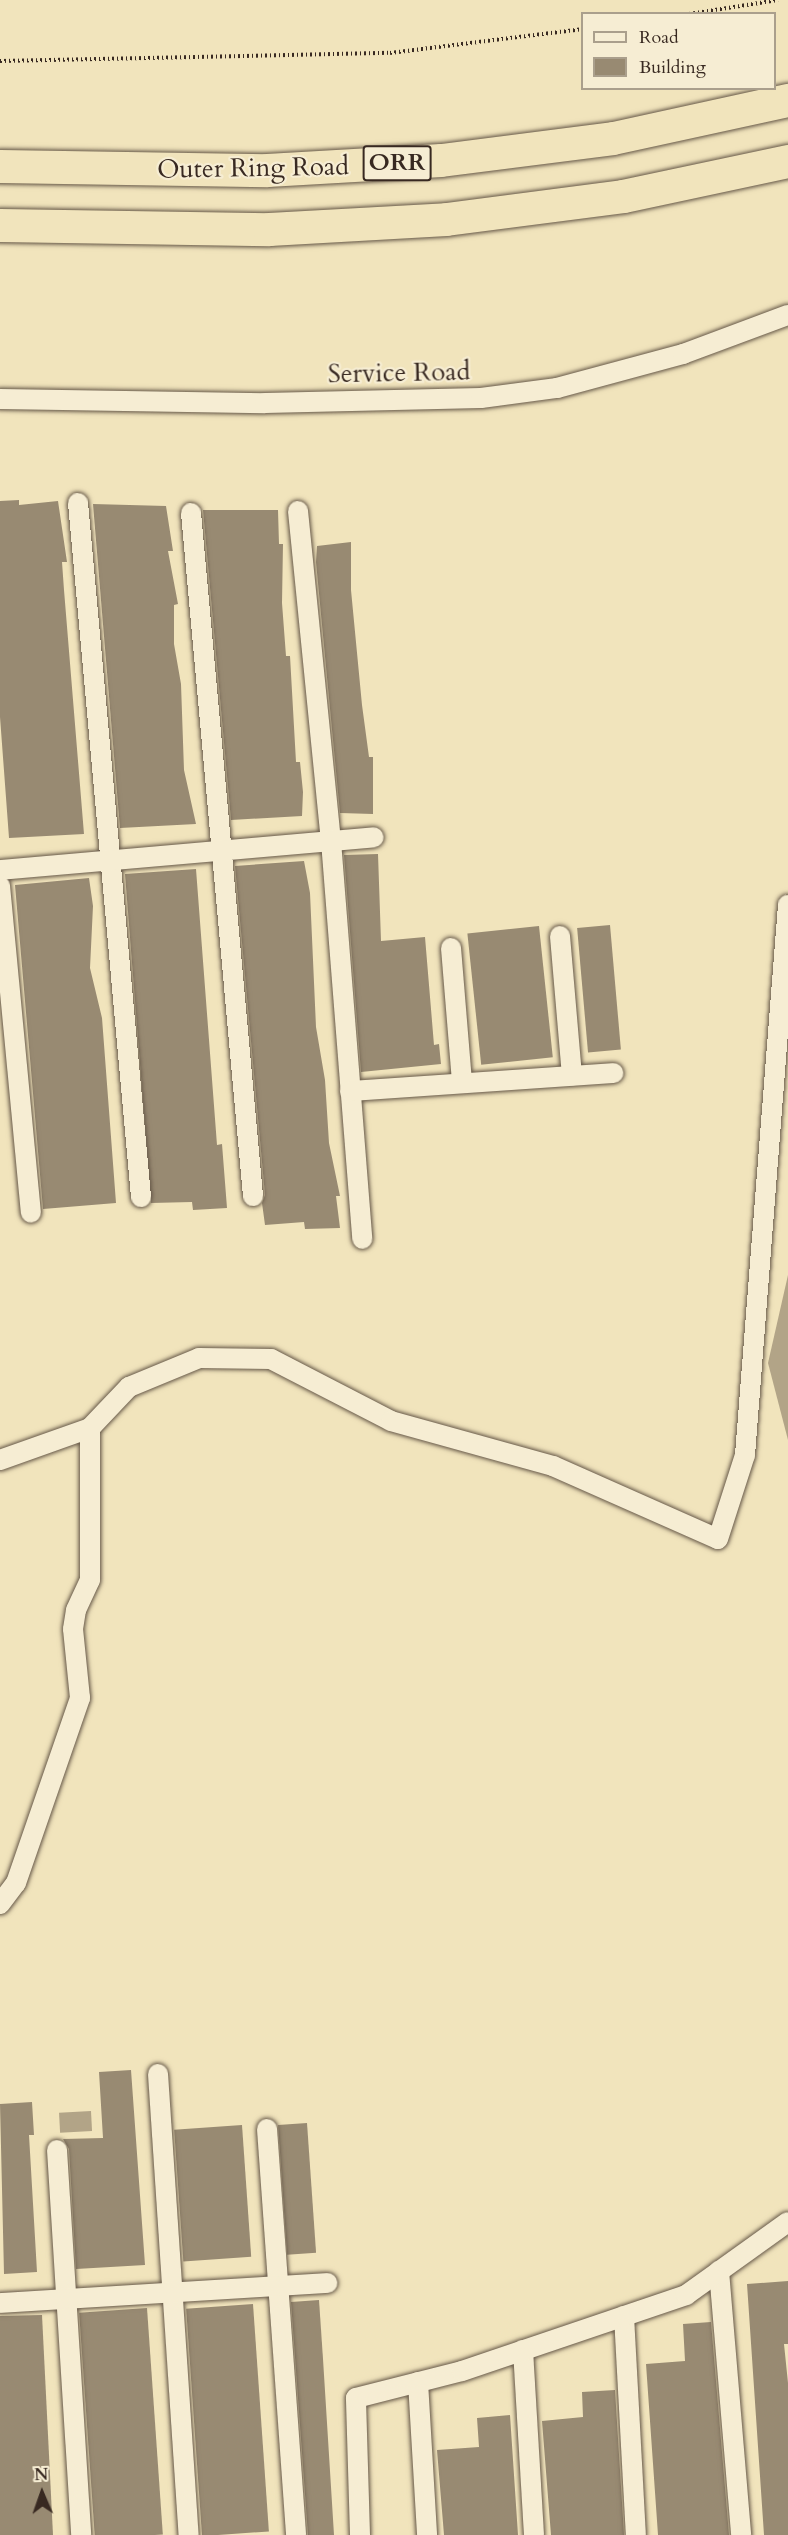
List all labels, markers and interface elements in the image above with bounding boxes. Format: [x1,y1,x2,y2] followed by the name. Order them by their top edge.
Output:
[581,12,776,90] legend
[639,25,679,50] text: Road
[639,55,706,80] text: Building
[362,142,432,184] road number: ORR
[157,151,349,185] street label: Outer Ring Road
[327,356,471,390] street label: Service Road
[12,2463,72,2523] north arrow
[34,2464,49,2486] text: N

